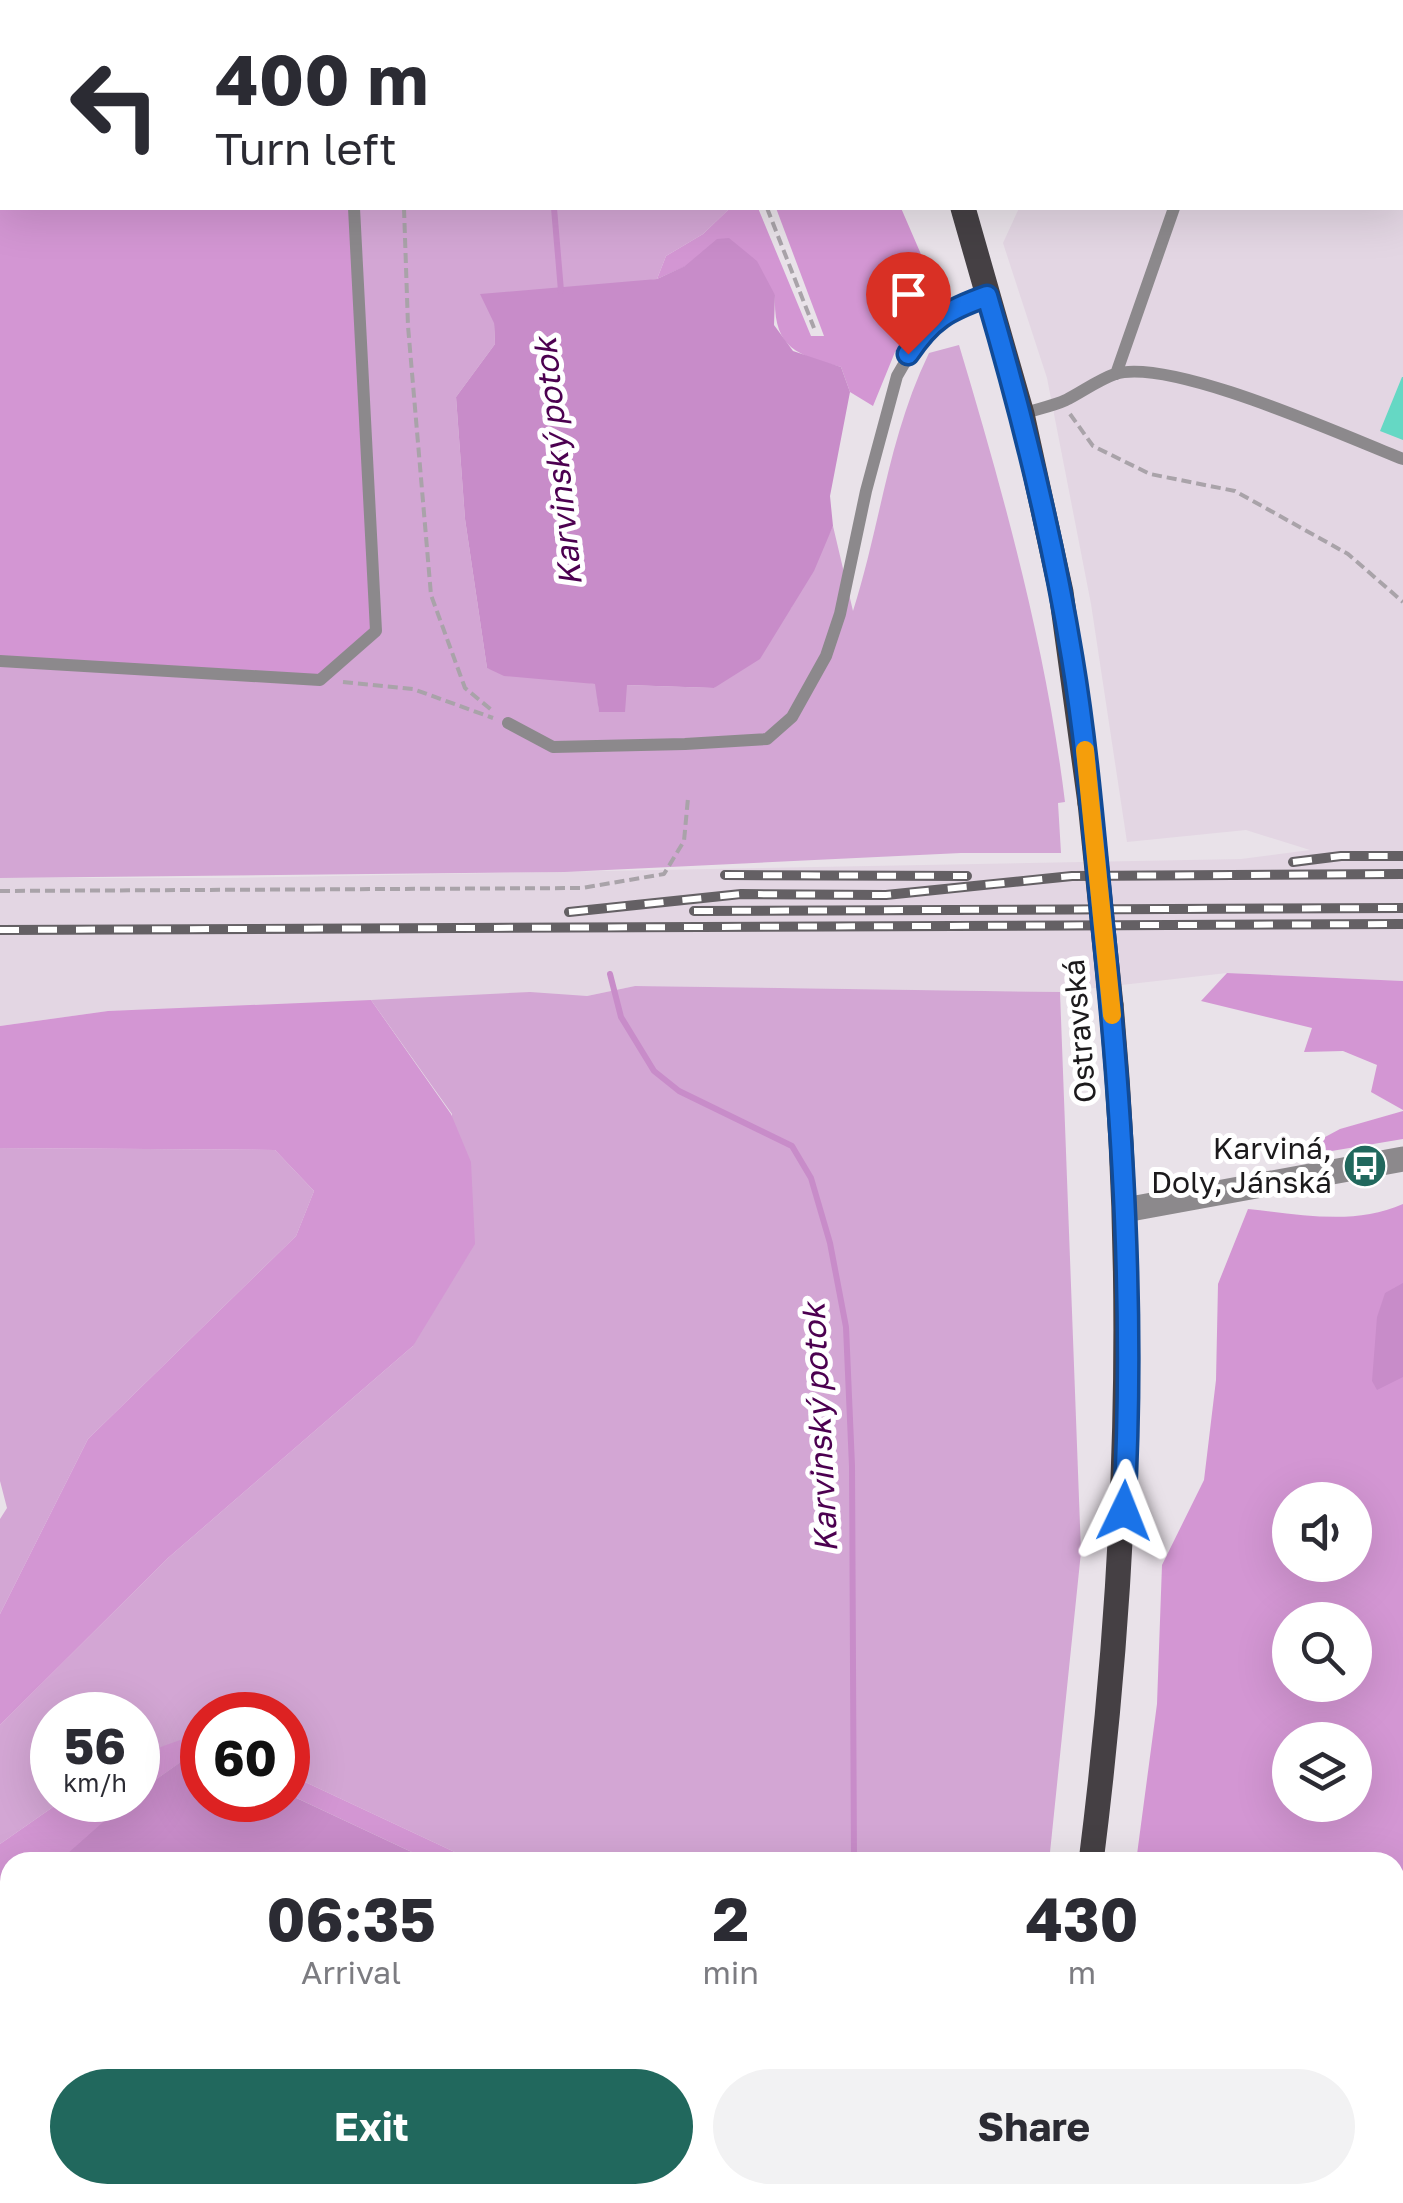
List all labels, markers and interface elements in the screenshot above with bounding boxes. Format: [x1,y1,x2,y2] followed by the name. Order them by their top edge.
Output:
[215,36,429,120] text: 400 m
[50,40,180,170] icon: left
[215,121,397,175] text: Turn left
[866,252,951,355] pin
[881,267,936,322] icon: arrive
[525,333,589,588] water label: Karvinský potok
[1055,958,1103,1104] street label: Ostravská
[1151,1130,1332,1200] place label: Karviná, Doly, Jánská
[1342,1143,1388,1189] bus stop icon: Karviná, Doly, Jánská
[793,1299,845,1554] water label: Karvinský potok
[1072,1459,1176,1563] position arrow
[1272,1482,1372,1822] map controls
[1272,1482,1372,1582] button: sound
[1272,1602,1372,1702] button: search
[180,1692,310,1822] speed limit sign: 60
[64,1715,126,1775] text: 56
[1272,1722,1372,1822] button: layers
[63,1767,127,1798] text: km/h
[266,1882,436,1954] text: 06:35
[712,1882,749,1954] text: 2
[1025,1882,1139,1954] text: 430
[301,1953,401,1991] text: Arrival
[702,1953,759,1991] text: min
[1068,1953,1096,1991] text: m
[50,2069,693,2184] button: Exit
[713,2069,1355,2184] button: Share

